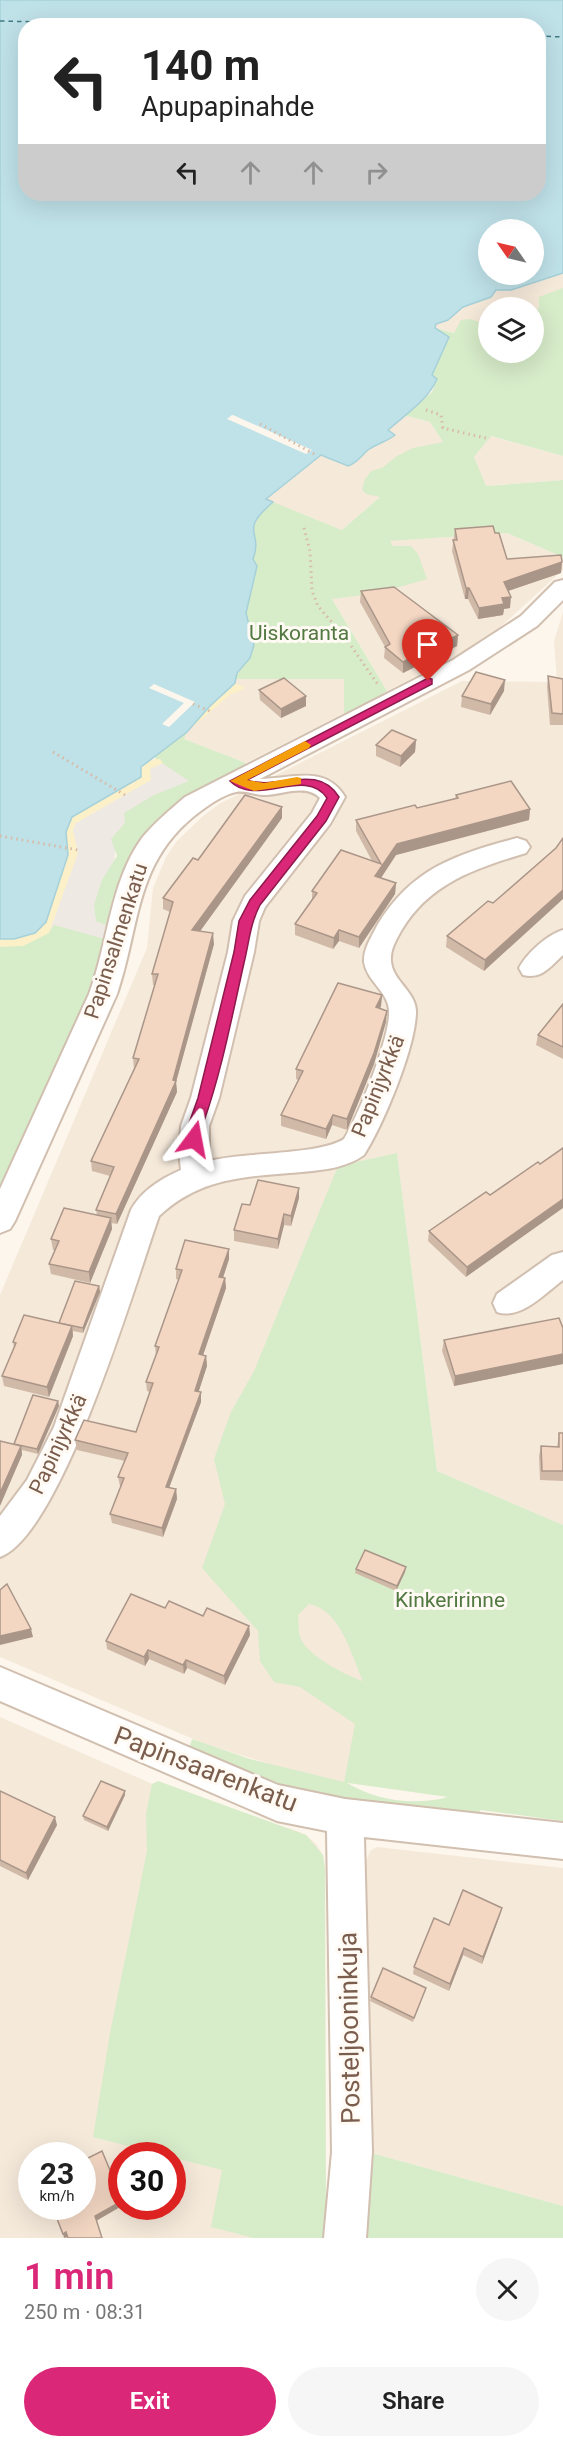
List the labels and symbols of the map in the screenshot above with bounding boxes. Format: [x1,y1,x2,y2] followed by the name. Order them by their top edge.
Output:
[478,219,544,285] north arrow
[402,619,453,681] pin
[249,621,349,645] park label: Uiskoranta
[80,860,152,1022] street label: Papinsalmenkatu
[347,1032,409,1140] street label: Papinjyrkkä
[162,1107,226,1171] position arrow
[24,1390,92,1498] street label: Papinjyrkkä
[395,1588,505,1612] park label: Kinkeririnne
[110,1720,302,1818] street label: Papinsaarenkatu
[332,1932,366,2124] street label: Posteljooninkuja
[108,2142,186,2220] speed limit sign: 30

